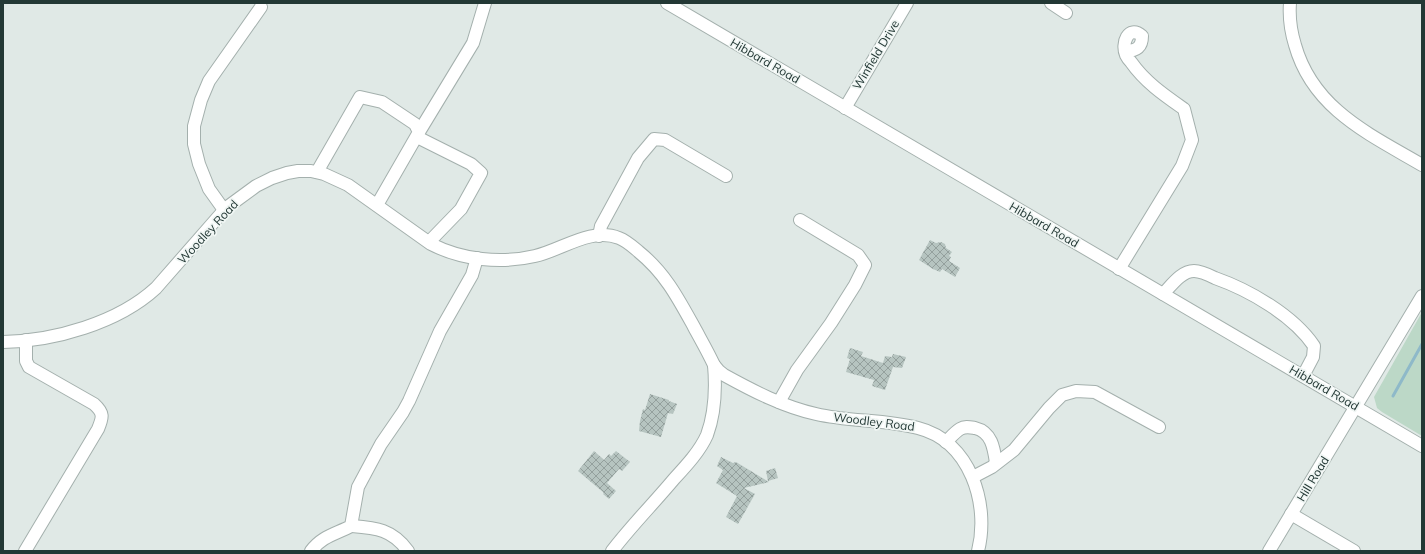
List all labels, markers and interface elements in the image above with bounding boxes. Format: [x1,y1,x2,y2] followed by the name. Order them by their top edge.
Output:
[849,17,902,92] street label: Winfield Drive
[728,35,803,86] street label: Hibbard Road
[174,197,241,267] street label: Woodley Road
[1007,199,1082,250] street label: Hibbard Road
[1287,362,1362,413] street label: Hibbard Road
[833,409,916,434] street label: Woodley Road
[1293,453,1332,504] street label: Hill Road

